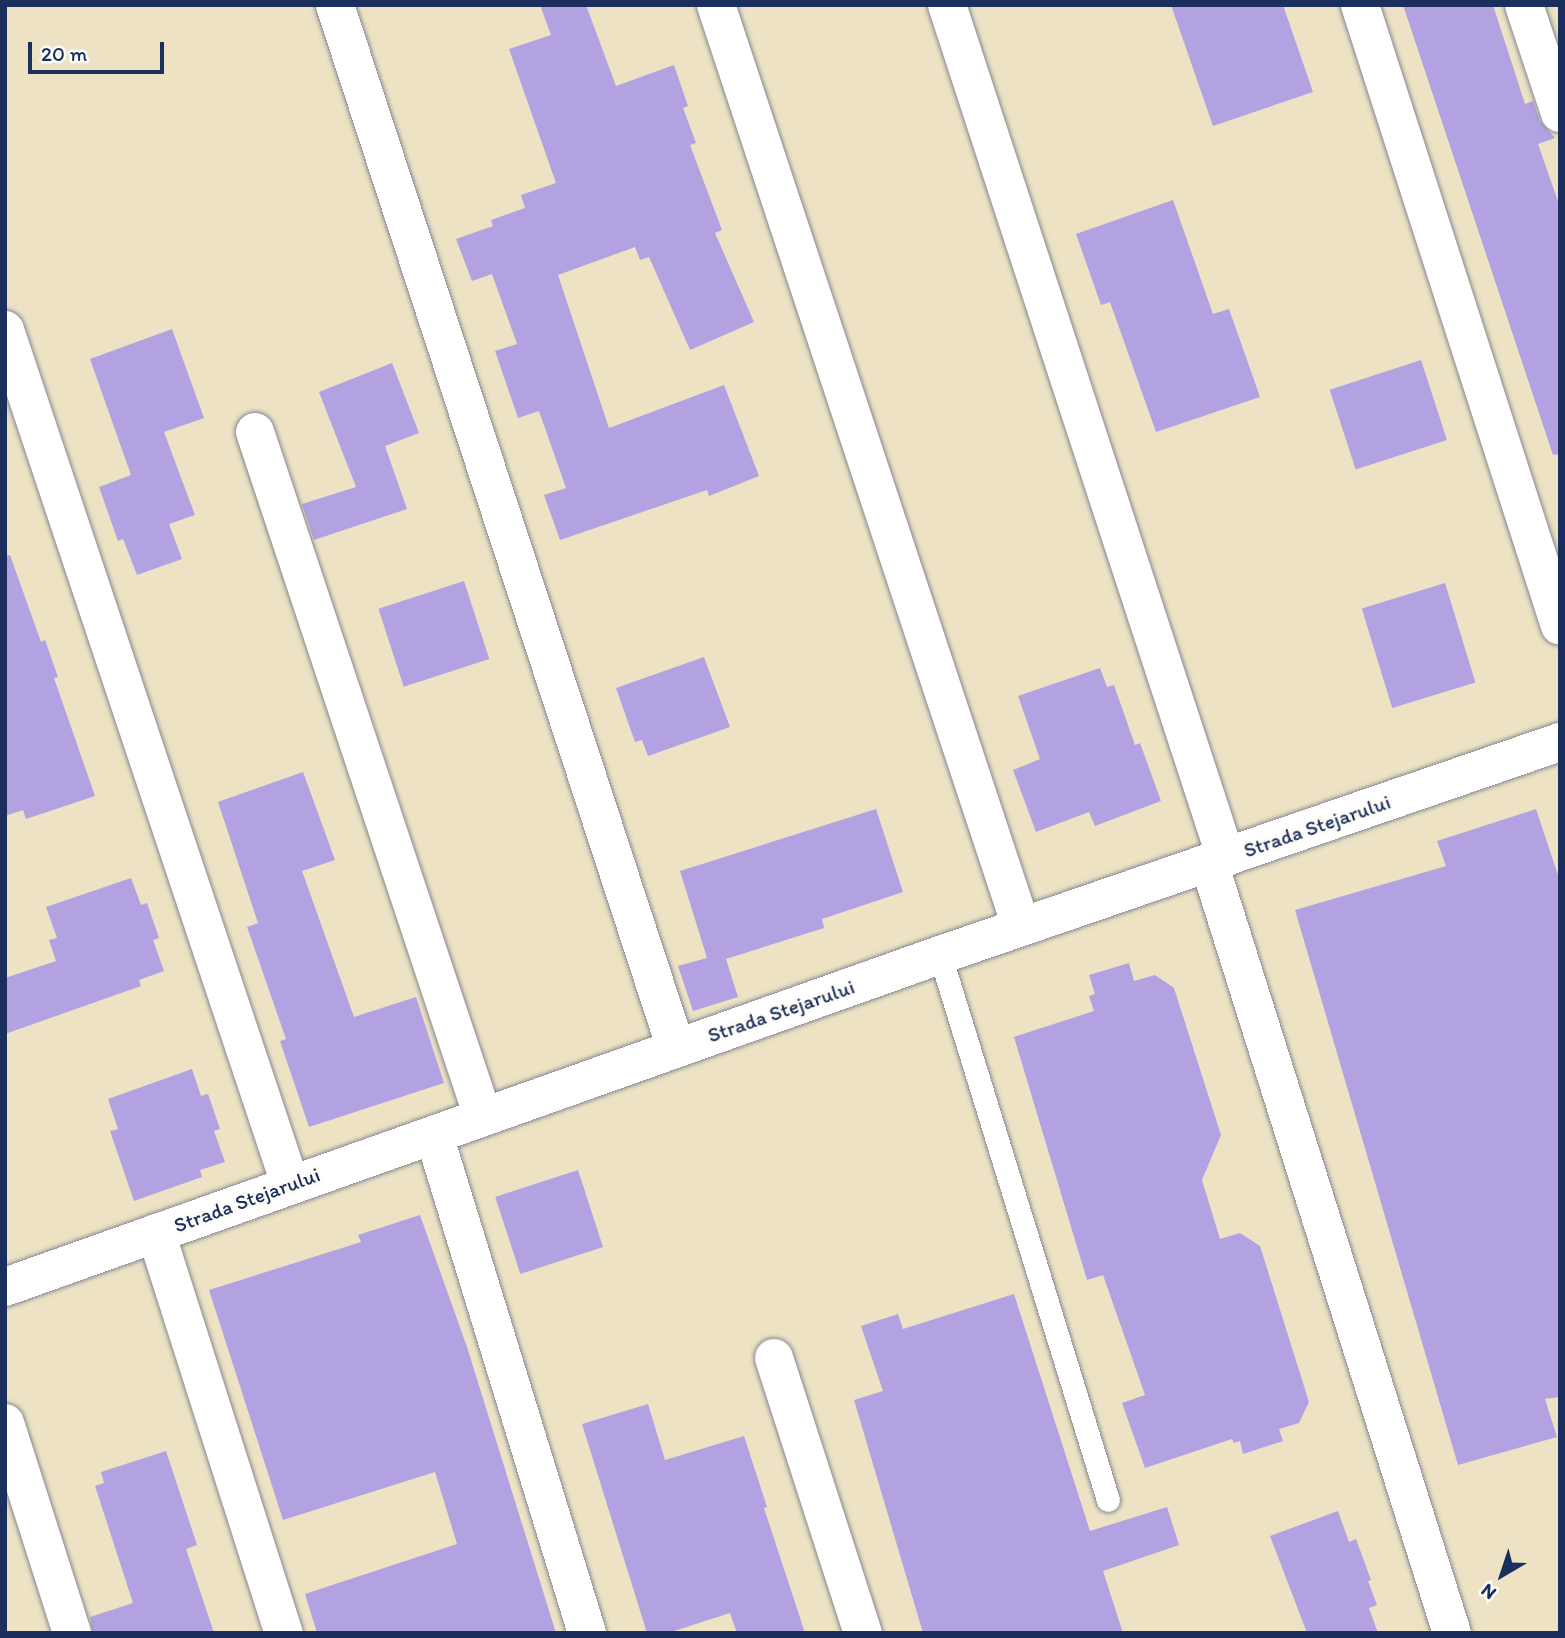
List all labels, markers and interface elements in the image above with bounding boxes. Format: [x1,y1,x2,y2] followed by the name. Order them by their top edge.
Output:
[32,28,168,72] scale bar
[41,41,87,66] text: 20 m
[1240,789,1394,863] street label: Strada Stejarului
[704,974,858,1048] street label: Strada Stejarului
[171,1162,323,1238] street label: Strada Stejarului
[1467,1540,1537,1610] north arrow
[1476,1579,1501,1605] text: N

